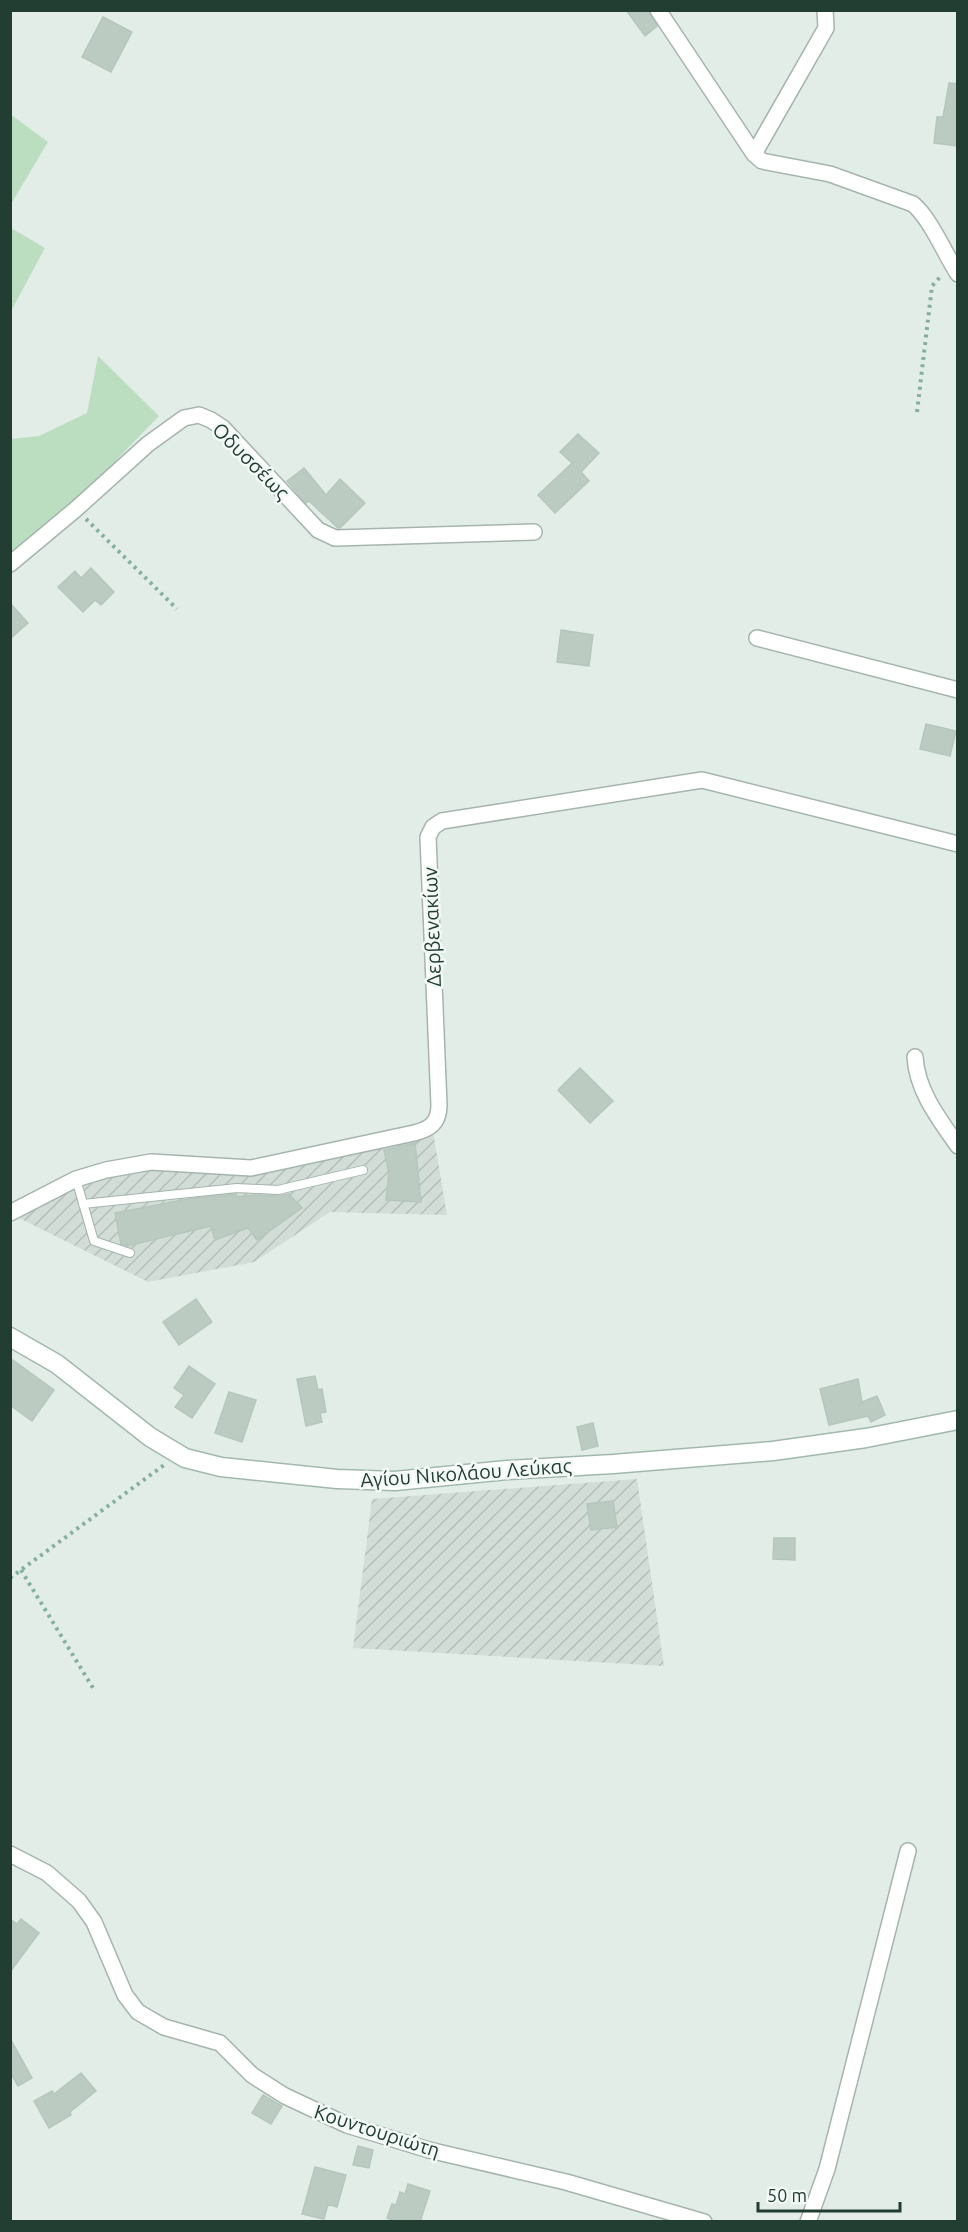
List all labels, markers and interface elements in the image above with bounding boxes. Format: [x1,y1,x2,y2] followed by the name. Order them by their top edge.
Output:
[208,418,294,504] street label: Οδυσσέως
[418,866,445,987] street label: Δερβενακίων
[360,1454,572,1491] street label: Αγίου Νικολάου Λεύκας
[311,2099,443,2162] street label: Κουντουριώτη
[758,2175,900,2213] scale bar
[767,2185,807,2205] text: 50 m

